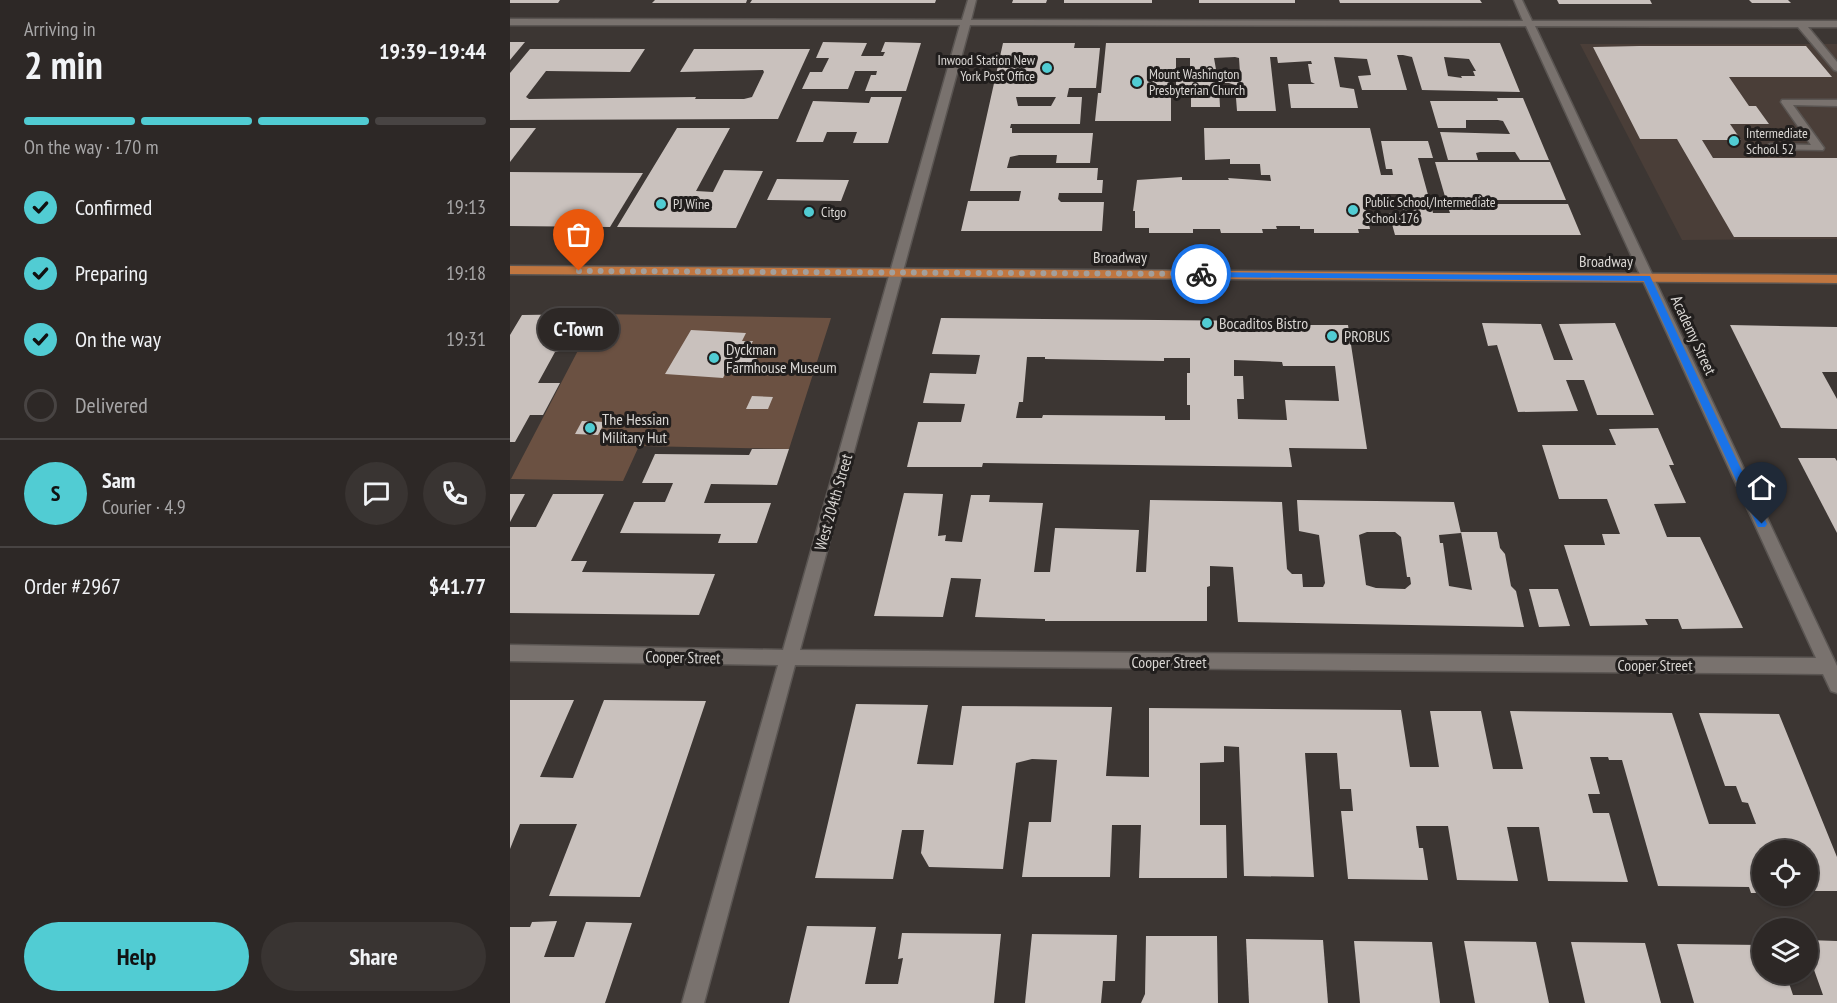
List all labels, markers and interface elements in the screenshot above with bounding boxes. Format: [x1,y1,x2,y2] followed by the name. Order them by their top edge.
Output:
[24,16,96,42] text: Arriving in
[379,37,486,65] text: 19:39–19:44
[24,39,103,90] text: 2 min
[937,51,1036,85] place label: Inwood Station New York Post Office
[1040,61,1054,75] marker: Inwood Station New York Post Office
[1149,65,1245,99] place label: Mount Washington Presbyterian Church
[1130,75,1144,89] marker: Mount Washington Presbyterian Church
[1746,124,1808,158] place label: Intermediate School 52
[24,134,159,160] text: On the way · 170 m
[1727,134,1741,148] marker: Intermediate School 52
[24,191,57,224] icon: check
[75,193,152,221] text: Confirmed
[1365,193,1496,227] place label: Public School/Intermediate School 176
[446,194,486,220] text: 19:13
[673,195,710,213] place label: PJ Wine
[654,197,668,211] marker: PJ Wine
[821,203,846,221] place label: Citgo
[1346,203,1360,217] marker: Public School/Intermediate School 176
[802,205,816,219] marker: Citgo
[553,209,604,271] pin
[562,218,595,251] icon: bag
[1171,244,1231,304] courier
[1093,247,1147,267] street label: Broadway
[1579,251,1633,271] street label: Broadway
[24,257,57,290] icon: check
[1185,258,1218,291] icon: bike
[75,259,148,287] text: Preparing
[446,260,486,286] text: 19:18
[1667,292,1721,379] street label: Academy Street
[538,307,620,349] callout: C-Town
[1219,313,1308,333] place label: Bocaditos Bistro
[554,316,603,342] text: C-Town
[1200,316,1214,330] marker: Bocaditos Bistro
[24,323,57,356] icon: check
[75,325,161,353] text: On the way
[446,326,486,352] text: 19:31
[1344,326,1390,346] place label: PROBUS
[1325,329,1339,343] marker: PROBUS
[726,339,837,377] place label: Dyckman Farmhouse Museum
[707,351,721,365] marker: Dyckman Farmhouse Museum
[75,391,148,419] text: Delivered
[602,409,669,447] place label: The Hessian Military Hut
[583,421,597,435] marker: The Hessian Military Hut
[810,451,856,553] street label: West 204th Street
[345,462,408,525] button: chat
[423,462,486,525] button: phone
[1736,462,1787,524] pin
[102,466,135,494] text: Sam
[1745,471,1778,504] icon: home
[51,479,60,507] text: S
[102,494,186,520] text: Courier · 4.9
[24,572,121,600] text: Order #2967
[429,572,486,600] text: $41.77
[645,646,721,668] street label: Cooper Street
[1131,652,1207,672] street label: Cooper Street
[1617,655,1693,675] street label: Cooper Street
[1752,840,1818,984] map controls
[1752,840,1818,906] button: locate
[1752,918,1818,984] button: layers
[24,922,249,991] button: Help
[261,922,486,991] button: Share

